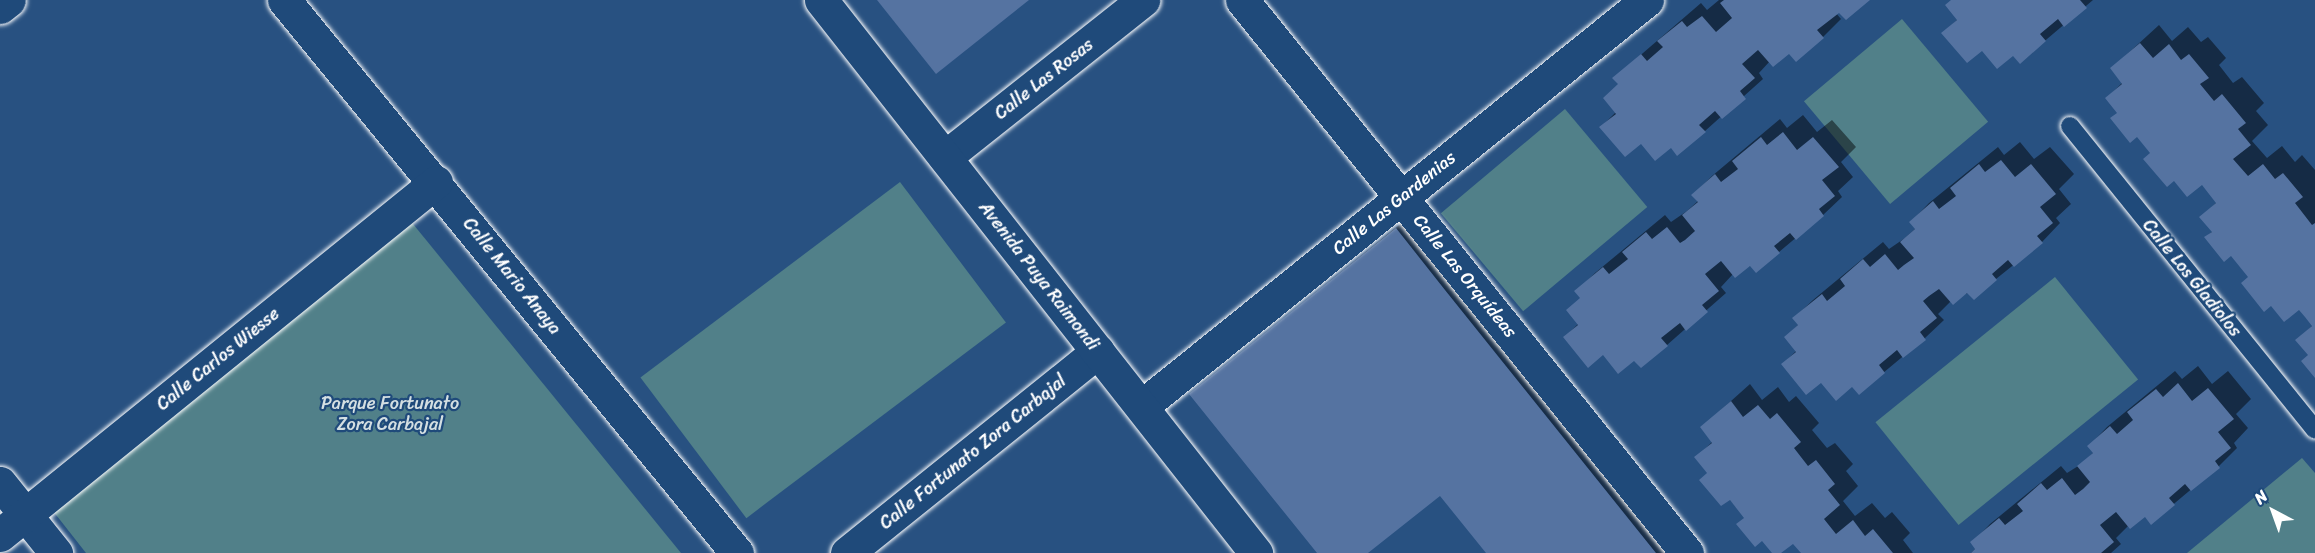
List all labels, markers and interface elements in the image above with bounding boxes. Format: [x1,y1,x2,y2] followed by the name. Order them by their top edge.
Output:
[990,33,1098,125] street label: Calle Las Rosas
[1328,146,1460,260] street label: Calle Las Gardenias
[974,197,1104,355] street label: Avenida Puya Raimondi
[1408,210,1522,342] street label: Calle Las Orquídeas
[459,214,565,338] street label: Calle Mario Anaya
[2138,214,2246,342] street label: Calle Los Gladiolos
[152,303,284,415] street label: Calle Carlos Wiesse
[875,370,1071,534] street label: Calle Fortunato Zora Carbajal
[321,393,459,436] park label: Parque Fortunato Zora Carbajal
[2243,481,2303,541] north arrow
[2247,482,2275,512] text: N

